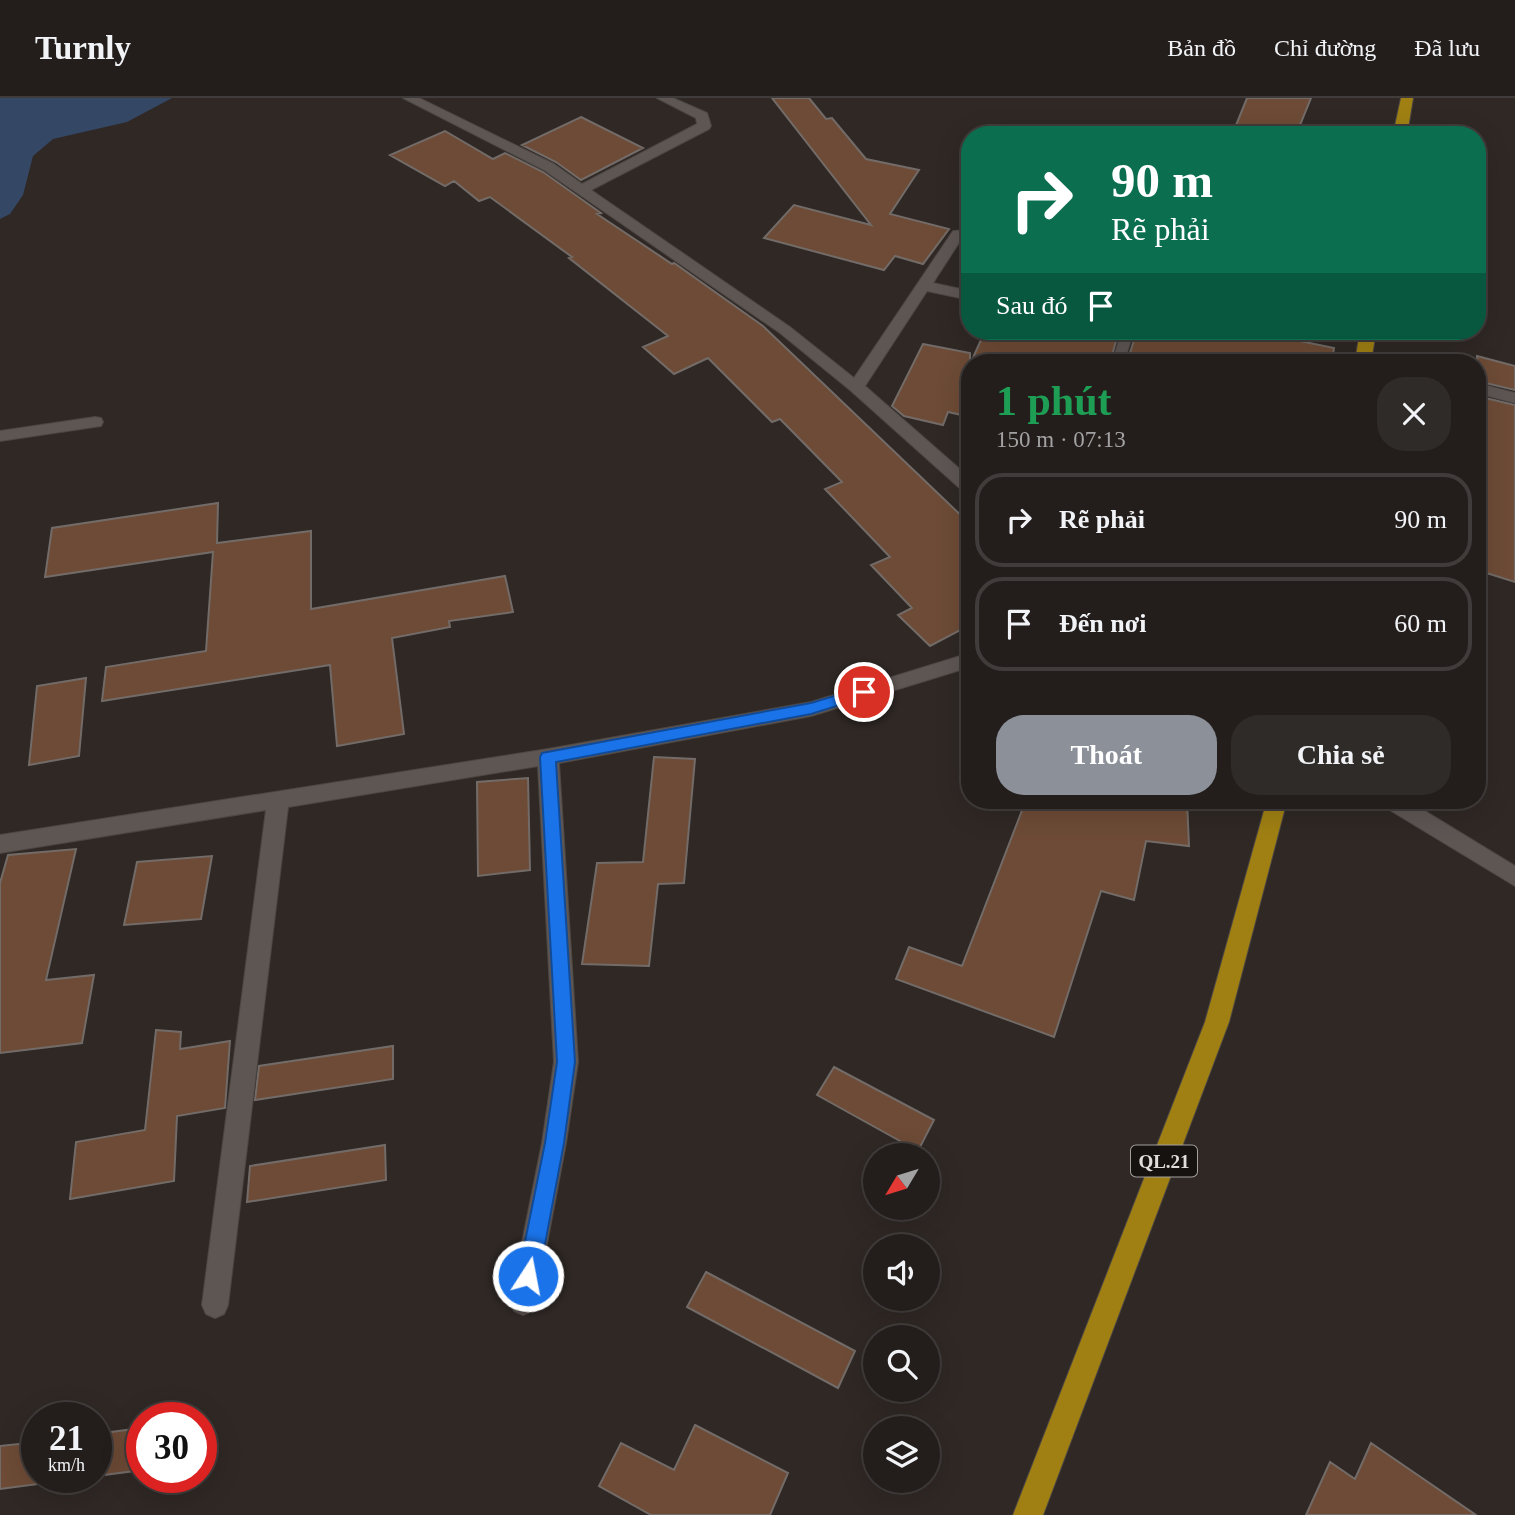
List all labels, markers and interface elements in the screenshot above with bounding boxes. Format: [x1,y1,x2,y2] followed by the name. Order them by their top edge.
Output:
[35,30,131,66] text: Turnly
[1167,35,1236,61] text: Bản đồ
[1274,35,1376,61] text: Chỉ đường
[1414,35,1480,61] text: Đã lưu
[1111,153,1213,208] text: 90 m
[996,154,1087,245] icon: right
[1111,211,1210,247] text: Rẽ phải
[1082,287,1120,325] icon: arrive
[996,291,1068,320] text: Sau đó
[1377,377,1451,451] button: close
[996,378,1112,424] text: 1 phút
[996,427,1126,452] text: 150 m · 07:13
[1000,501,1038,539] icon: right
[1059,505,1145,534] text: Rẽ phải
[1394,505,1447,534] text: 90 m
[1000,605,1038,643] icon: arrive
[1059,609,1146,638] text: Đến nơi
[1394,609,1447,638] text: 60 m
[834,662,894,722] pin
[845,673,883,711] icon: arrive
[996,715,1217,795] button: Thoát
[1231,715,1451,795] button: Chia sẻ
[863,1143,940,1220] north arrow
[863,1143,940,1493] map controls
[1131,1146,1197,1176] road number: QL.21
[863,1234,940,1311] button: sound
[491,1239,565,1313] position arrow
[863,1325,940,1402] button: search
[126,1402,217,1493] speed limit sign: 30
[863,1416,940,1493] button: layers
[49,1419,84,1458] text: 21
[48,1455,85,1475] text: km/h

